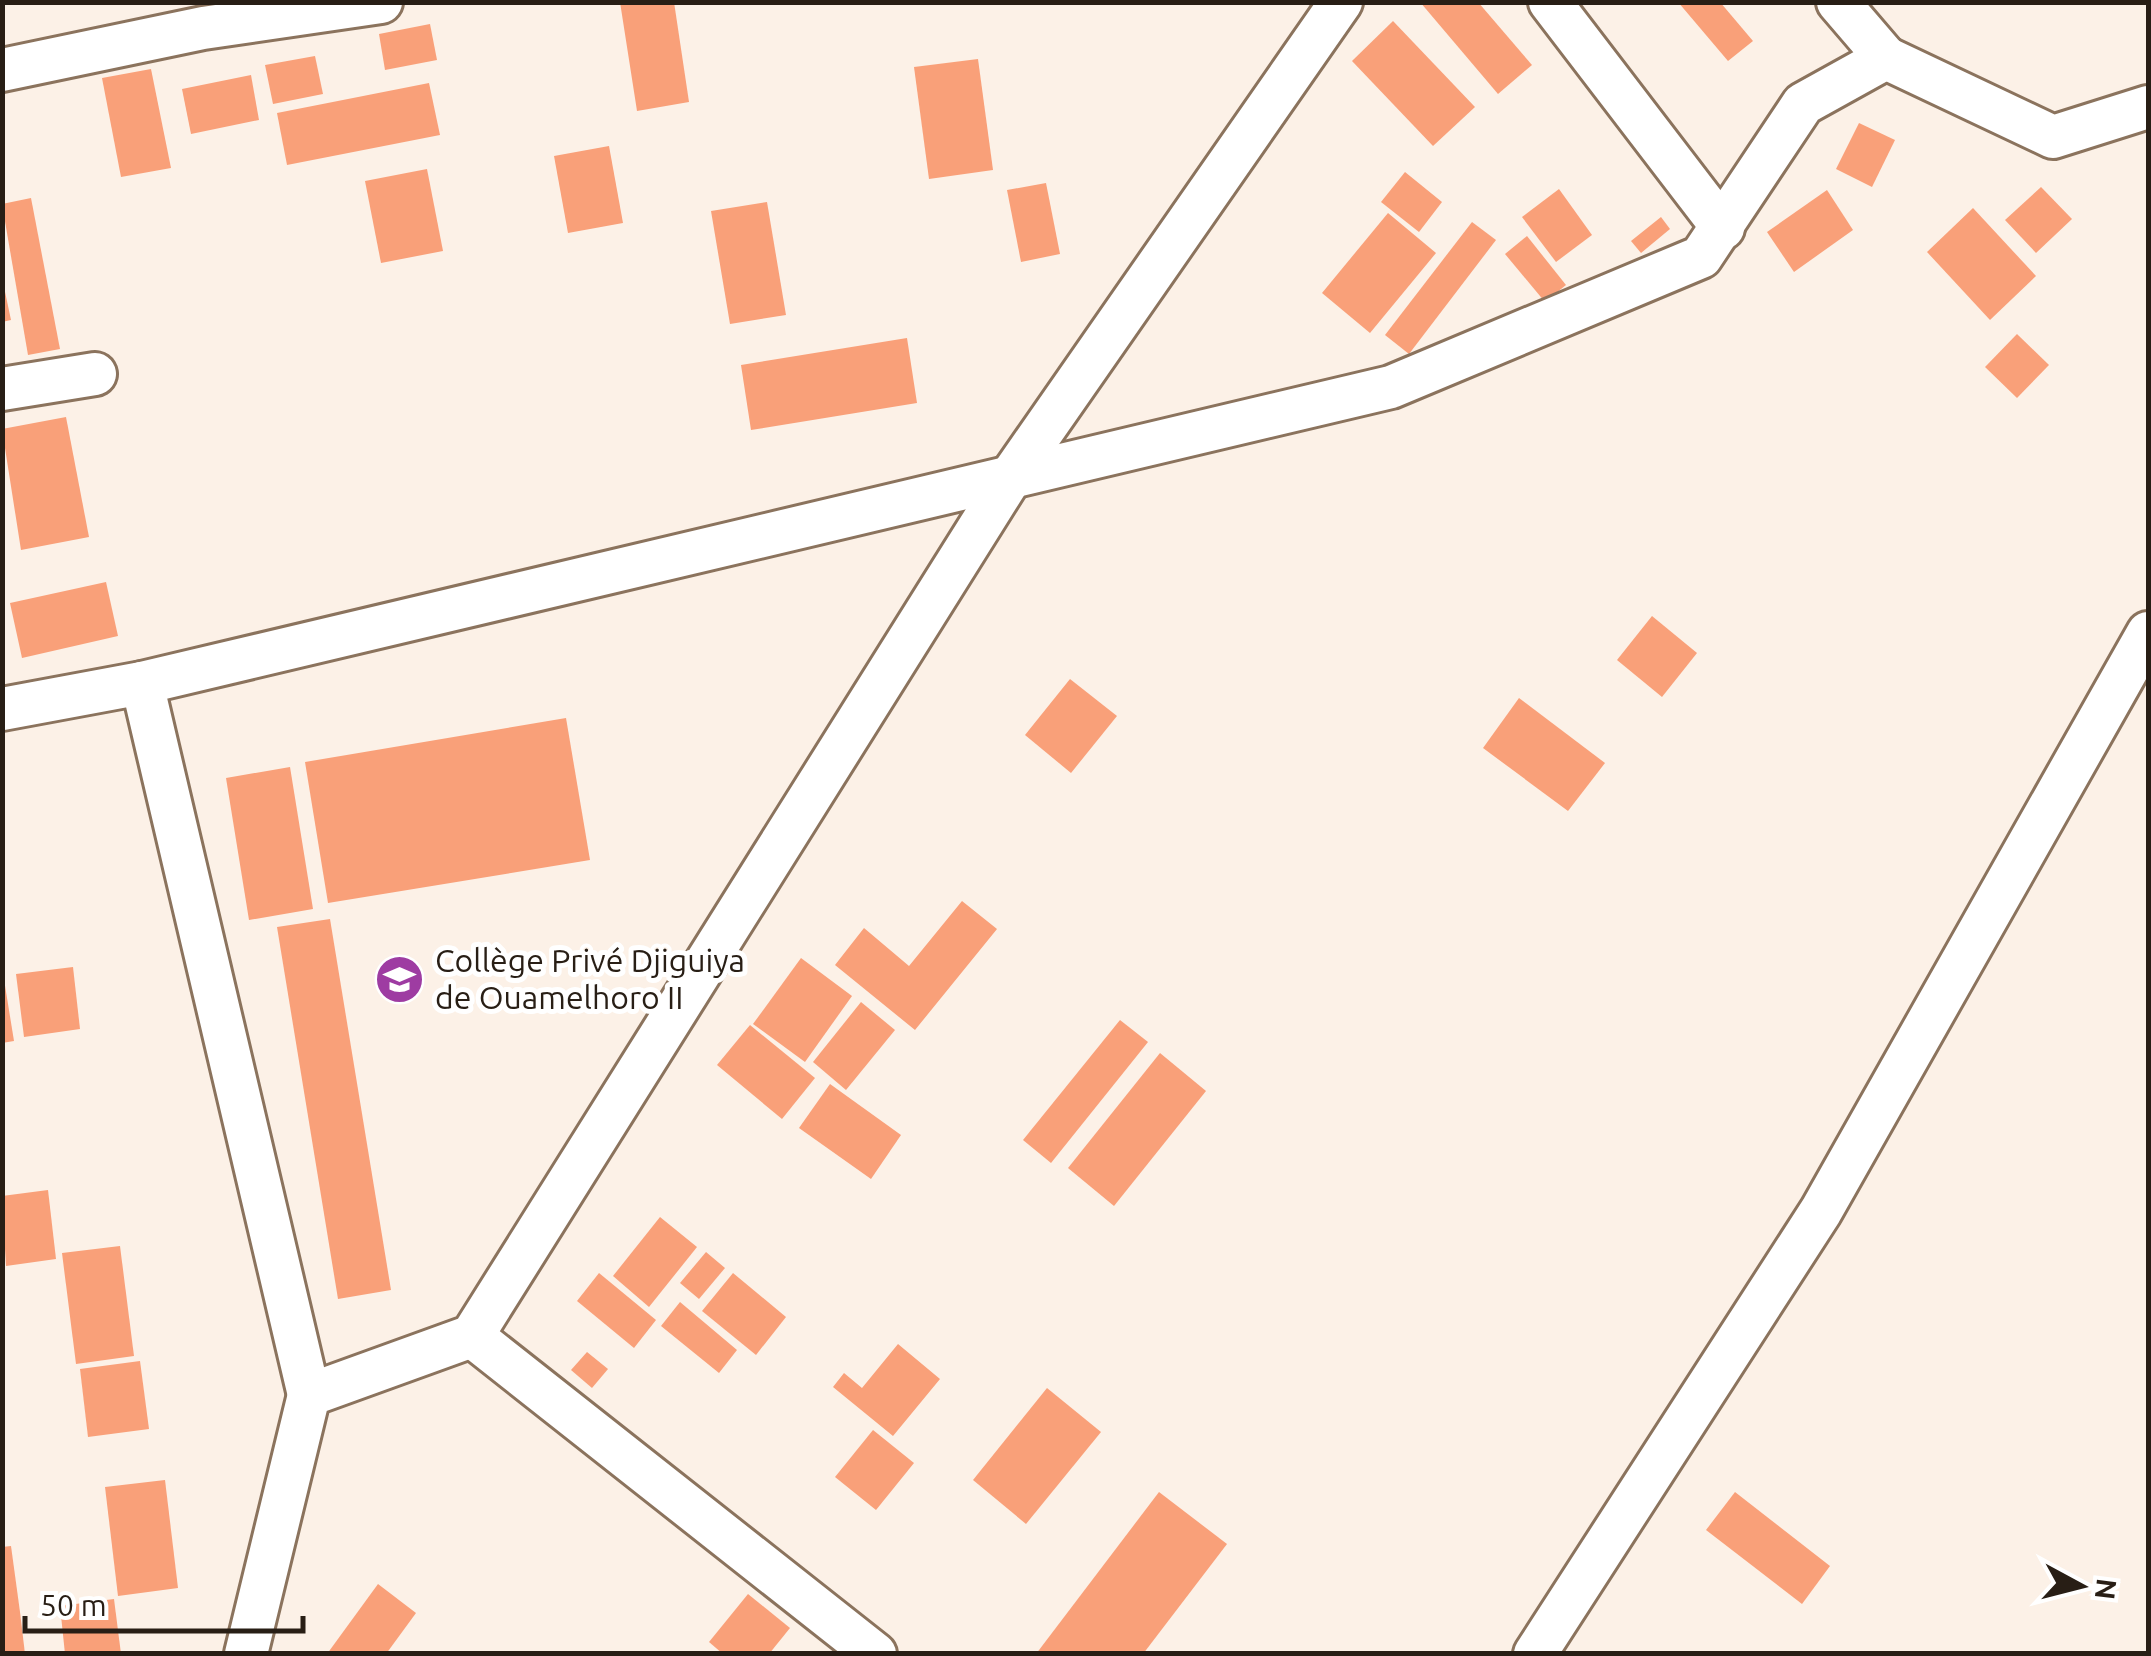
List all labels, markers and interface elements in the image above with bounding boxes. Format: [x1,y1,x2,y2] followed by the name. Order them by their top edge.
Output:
[435,942,745,1015] place label: Collège Privé Djiguiya de Ouamelhoro II
[374,953,426,1005] school or university icon: Collège Privé Djiguiya de Ouamelhoro II
[2031,1536,2131,1636] north arrow
[25,1571,302,1633] scale bar
[2090,1577,2123,1601] text: N
[40,1588,107,1622] text: 50 m

